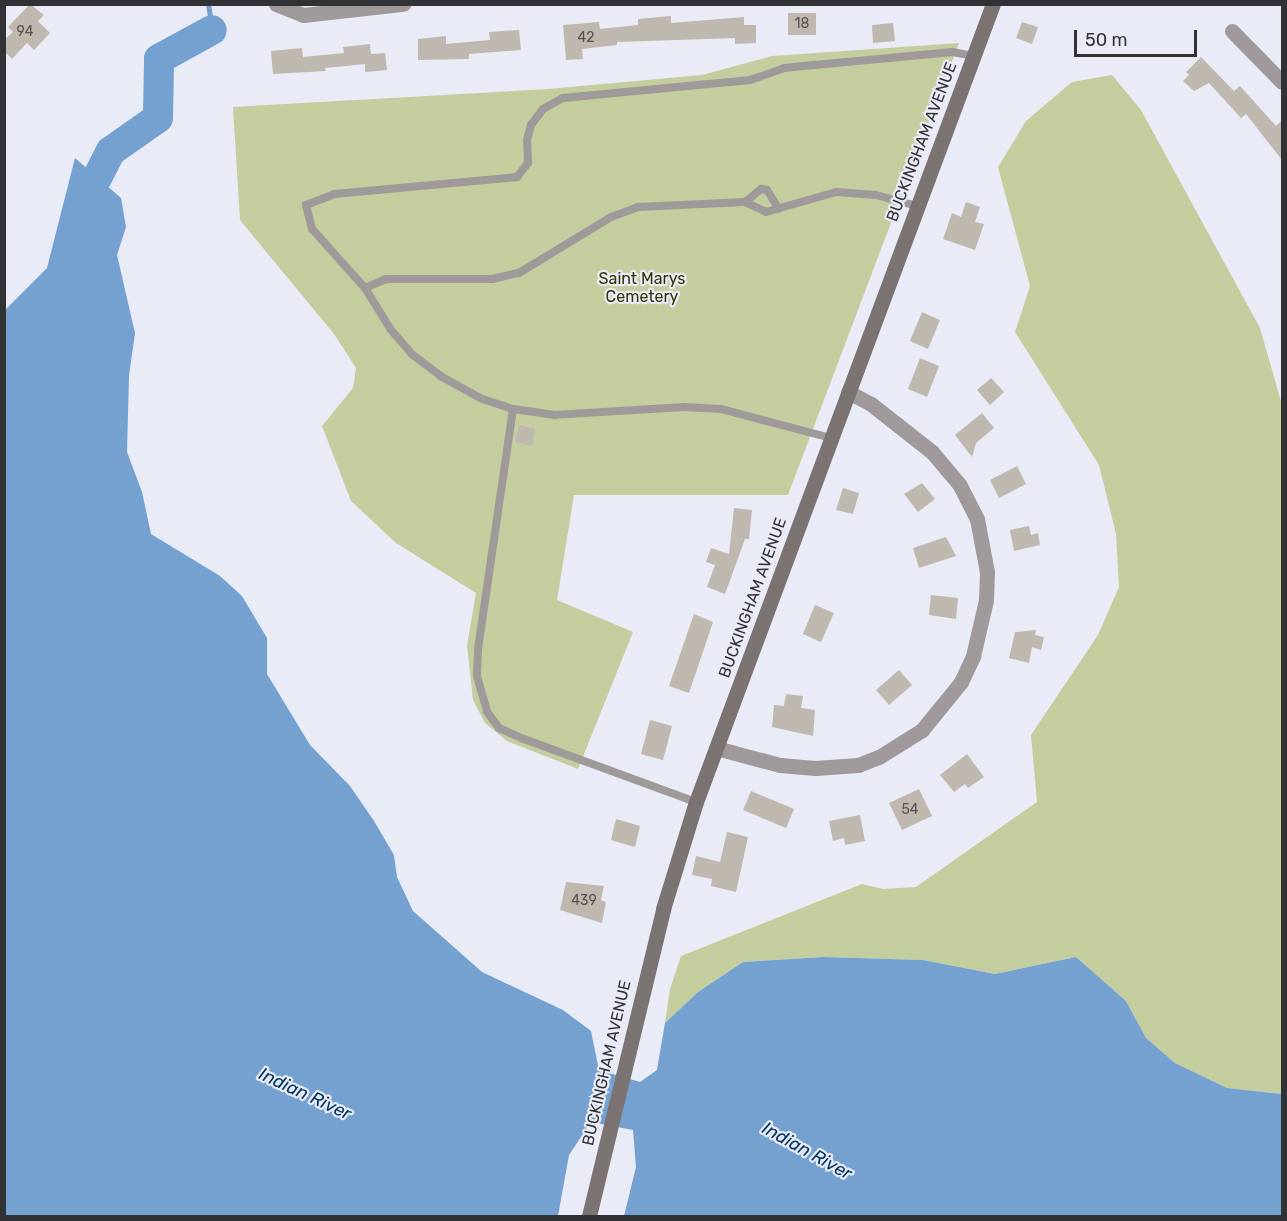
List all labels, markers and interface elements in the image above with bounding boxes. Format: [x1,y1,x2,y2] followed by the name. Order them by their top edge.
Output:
[795,16,809,32] house number: 18
[1077,18,1200,56] scale bar
[17,24,33,40] house number: 94
[1085,29,1128,51] text: 50 m
[578,30,594,46] house number: 42
[883,59,961,225] street label: BUCKINGHAM AVENUE
[599,269,685,307] park label: Saint Marys Cemetery
[715,515,791,681] street label: BUCKINGHAM AVENUE
[901,802,919,818] house number: 54
[571,893,597,909] house number: 439
[579,978,635,1148] street label: BUCKINGHAM AVENUE
[255,1063,355,1125] water label: Indian River
[758,1117,856,1185] water label: Indian River

